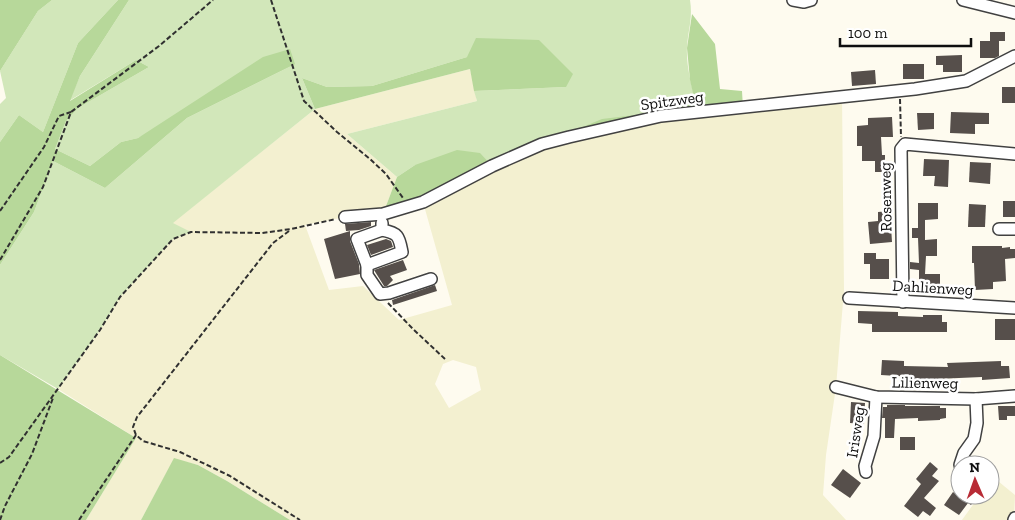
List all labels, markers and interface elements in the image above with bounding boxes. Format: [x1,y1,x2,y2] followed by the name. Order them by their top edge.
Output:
[840,15,971,47] scale bar
[848,24,887,42] text: 100 m
[639,87,705,114] street label: Spitzweg
[875,162,896,232] street label: Rosenweg
[892,276,974,299] street label: Dahlienweg
[891,372,959,393] street label: Lilienweg
[842,405,869,459] street label: Irisweg
[950,455,1000,505] north arrow
[969,459,981,476] text: N

